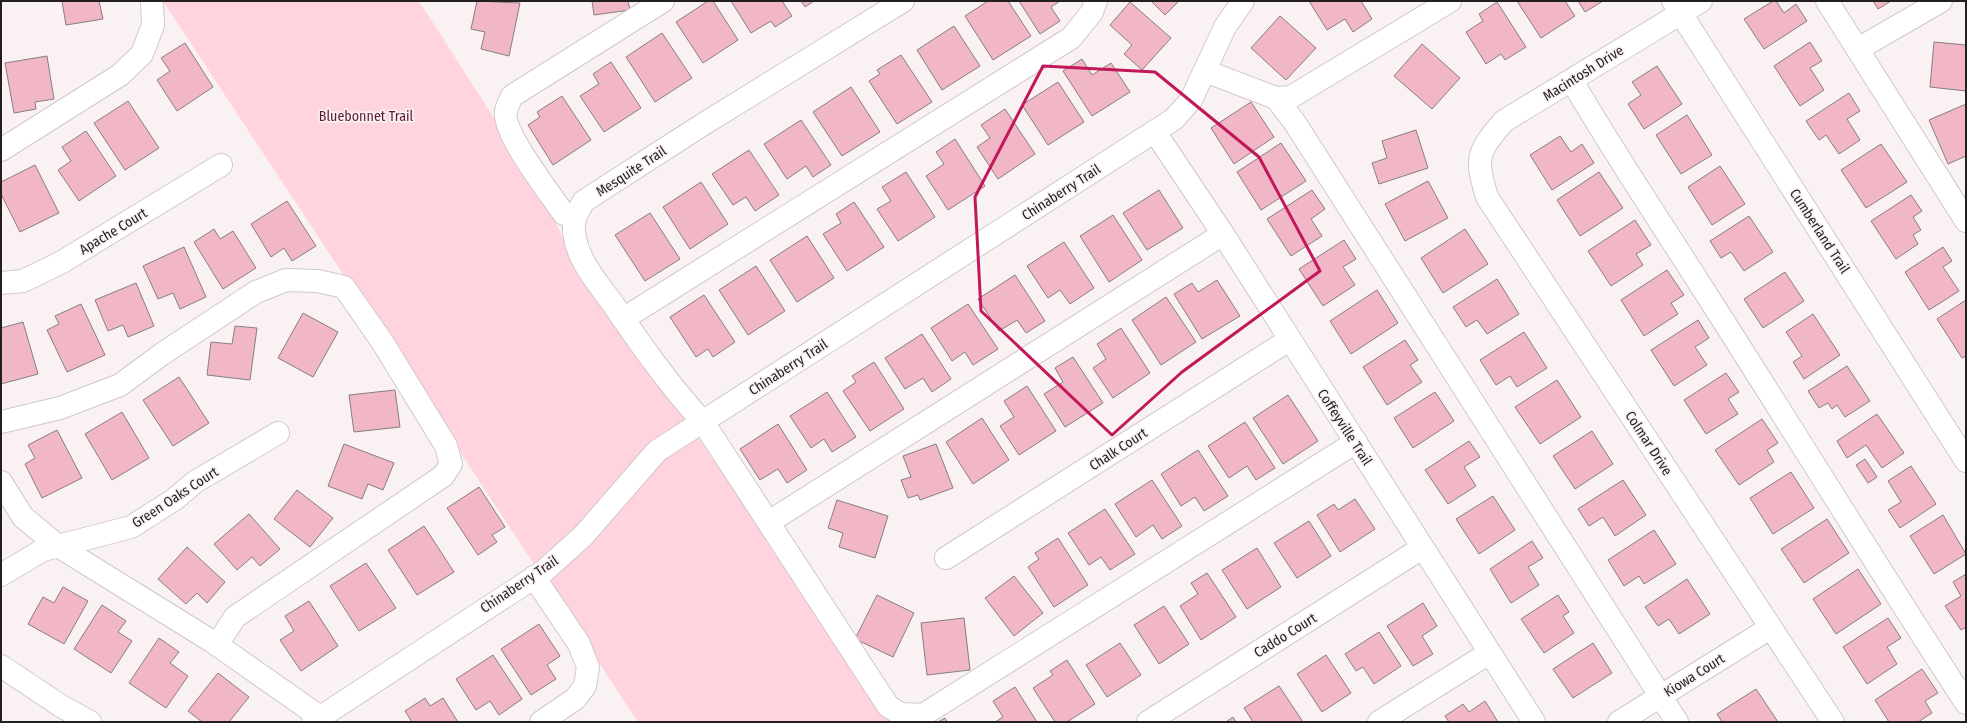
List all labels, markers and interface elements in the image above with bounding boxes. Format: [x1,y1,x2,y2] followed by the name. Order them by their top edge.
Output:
[1540,42,1627,105] street label: Macintosh Drive
[319,108,414,125] park label: Bluebonnet Trail
[593,142,670,200] street label: Mesquite Trail
[1019,161,1104,224] street label: Chinaberry Trail
[1786,186,1853,277] street label: Cumberland Trail
[76,204,151,258] street label: Apache Court
[746,336,831,399] street label: Chinaberry Trail
[1314,386,1376,469] street label: Coffeyville Trail
[1621,408,1676,479] street label: Colmar Drive
[1086,424,1151,474] street label: Chalk Court
[129,463,222,532] street label: Green Oaks Court
[477,552,562,617] street label: Chinaberry Trail
[1251,609,1320,661] street label: Caddo Court
[1661,650,1728,701] street label: Kiowa Court

